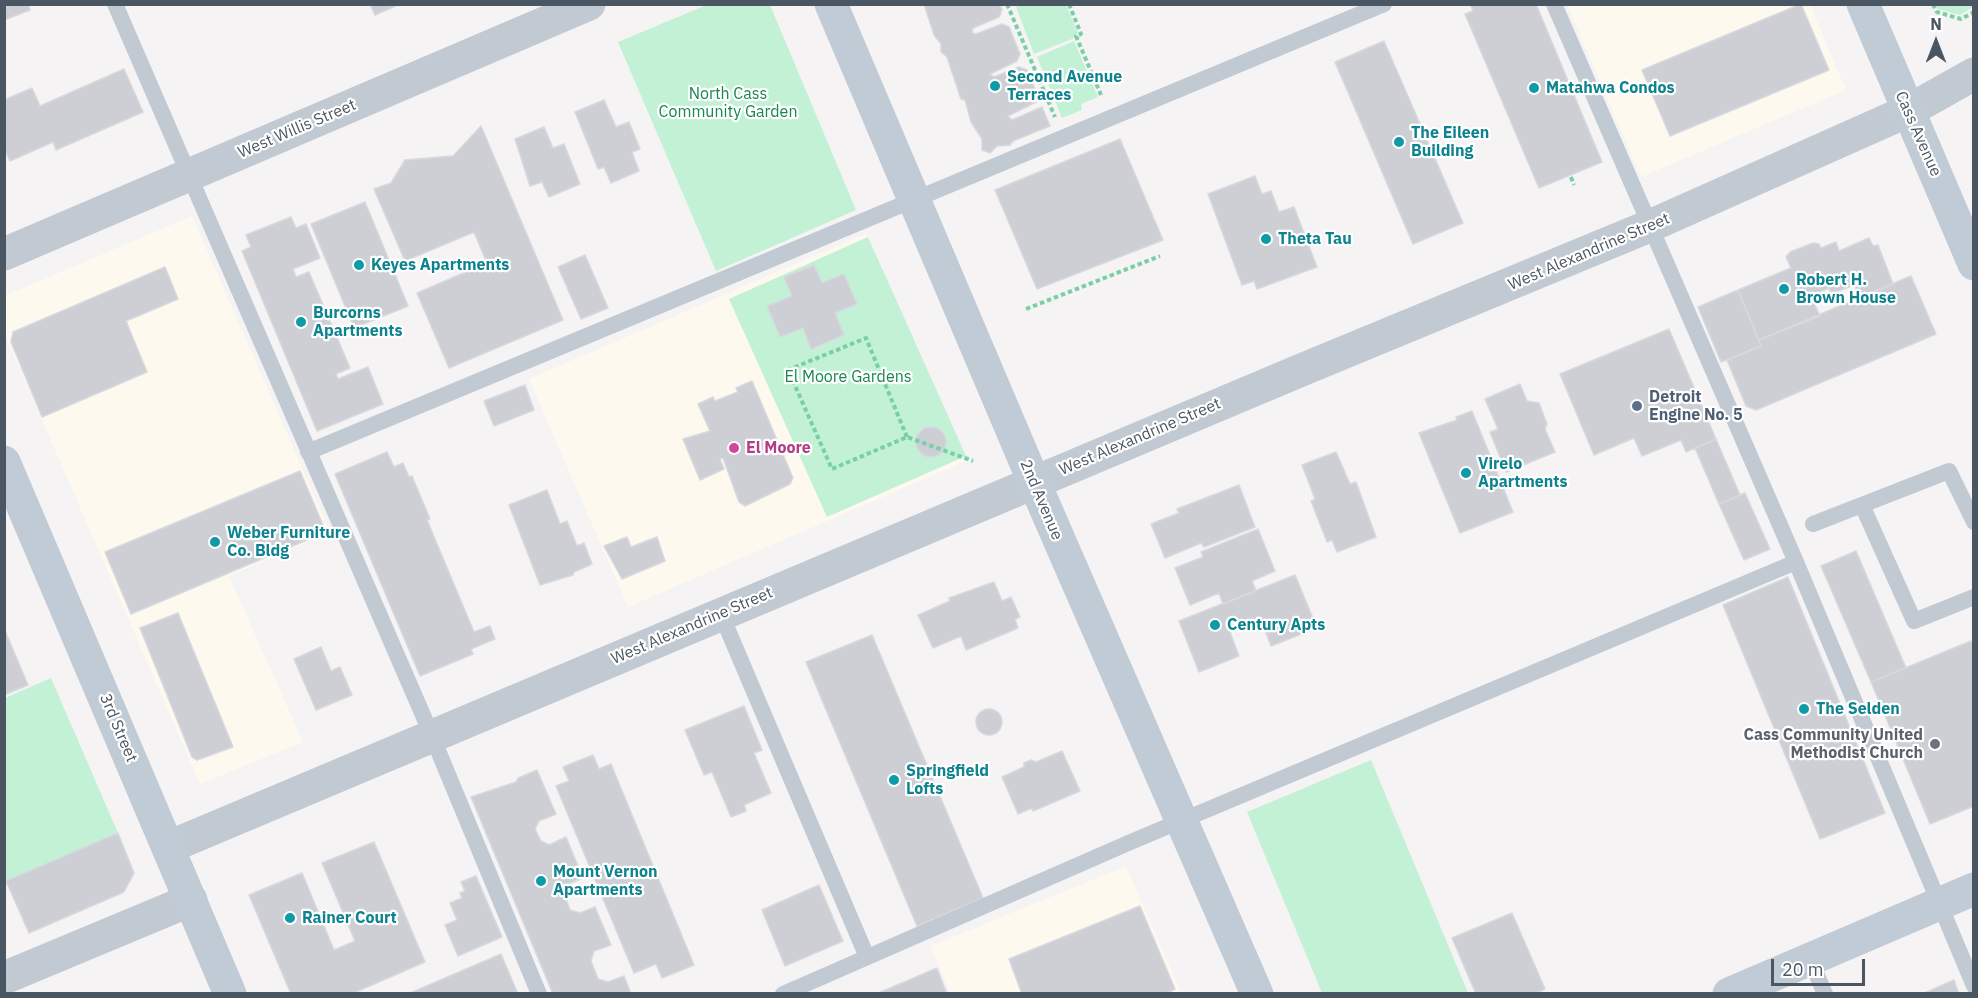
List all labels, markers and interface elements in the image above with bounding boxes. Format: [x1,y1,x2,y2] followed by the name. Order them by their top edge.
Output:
[1906,12,1966,72] north arrow
[1930,14,1942,34] text: N
[1007,67,1122,105] place label: Second Avenue Terraces
[1546,78,1675,98] place label: Matahwa Condos
[988,79,1002,93] marker: Second Avenue Terraces
[1527,81,1541,95] marker: Matahwa Condos
[659,84,797,122] park label: North Cass Community Garden
[1891,88,1945,180] street label: Cass Avenue
[235,96,359,162] street label: West Willis Street
[1411,123,1489,161] place label: The Eileen Building
[1392,135,1406,149] marker: The Eileen Building
[1505,209,1673,295] street label: West Alexandrine Street
[1278,229,1352,249] place label: Theta Tau
[1259,232,1273,246] marker: Theta Tau
[371,255,509,275] place label: Keyes Apartments
[352,258,366,272] marker: Keyes Apartments
[1796,270,1896,308] place label: Robert H. Brown House
[1777,282,1791,296] marker: Robert H. Brown House
[313,303,402,341] place label: Burcorns Apartments
[294,315,308,329] marker: Burcorns Apartments
[784,367,912,387] park label: El Moore Gardens
[1649,387,1743,425] place label: Detroit Engine No. 5
[1056,394,1224,480] street label: West Alexandrine Street
[1630,399,1644,413] marker: Detroit Engine No. 5
[746,438,811,458] place label: El Moore
[727,441,741,455] marker: El Moore
[1478,454,1567,492] place label: Virelo Apartments
[1016,457,1066,543] street label: 2nd Avenue
[1459,466,1473,480] marker: Virelo Apartments
[227,523,350,561] place label: Weber Furniture Co. Bldg
[208,535,222,549] marker: Weber Furniture Co. Bldg
[608,583,776,669] street label: West Alexandrine Street
[1227,615,1325,635] place label: Century Apts
[1208,618,1222,632] marker: Century Apts
[95,691,141,765] street label: 3rd Street
[1816,699,1900,719] place label: The Selden
[1797,702,1811,716] marker: The Selden
[1744,725,1923,763] place label: Cass Community United Methodist Church
[1928,737,1942,751] marker: Cass Community United Methodist Church
[906,761,989,799] place label: Springfield Lofts
[887,773,901,787] marker: Springfield Lofts
[553,862,657,900] place label: Mount Vernon Apartments
[534,874,548,888] marker: Mount Vernon Apartments
[302,908,397,928] place label: Rainer Court
[283,911,297,925] marker: Rainer Court
[1774,947,1868,985] scale bar
[1782,958,1824,981] text: 20 m

